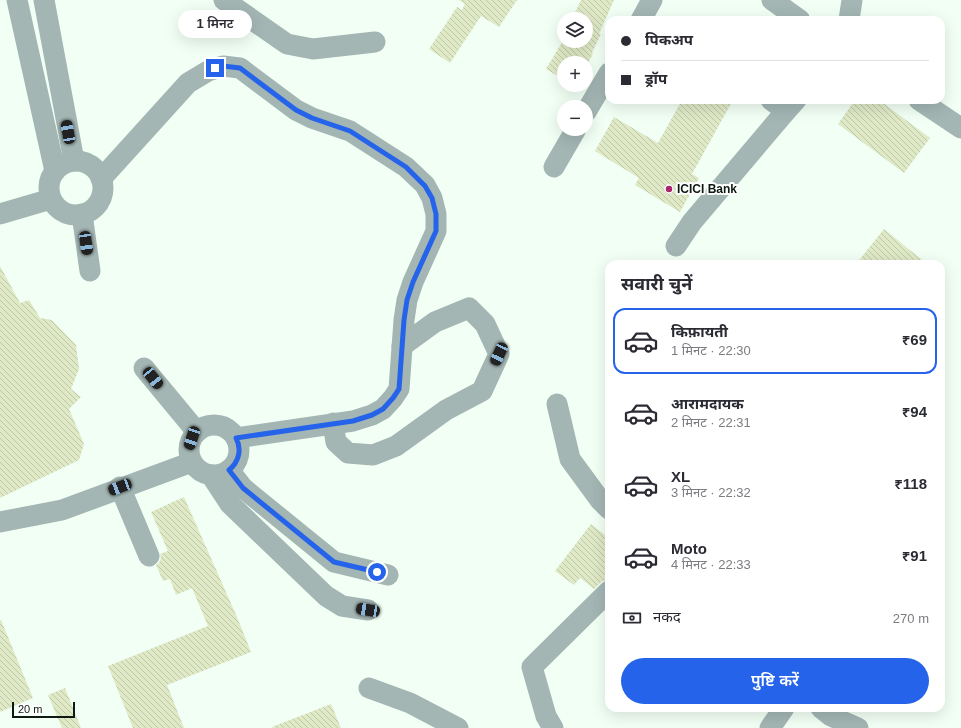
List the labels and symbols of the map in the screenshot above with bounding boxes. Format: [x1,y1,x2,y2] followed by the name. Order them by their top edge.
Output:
[178,10,252,38] callout: 1 मिनट
[206,59,224,77] route end
[60,119,76,145] car
[677,182,737,196] place label: ICICI Bank
[664,184,674,194] marker: ICICI Bank
[78,230,94,256] car
[488,341,510,367] car
[141,365,165,391] car
[183,425,201,451] car
[107,477,133,497] car
[368,563,386,581] route start
[355,602,381,618] car
[12,700,75,719] scale bar

